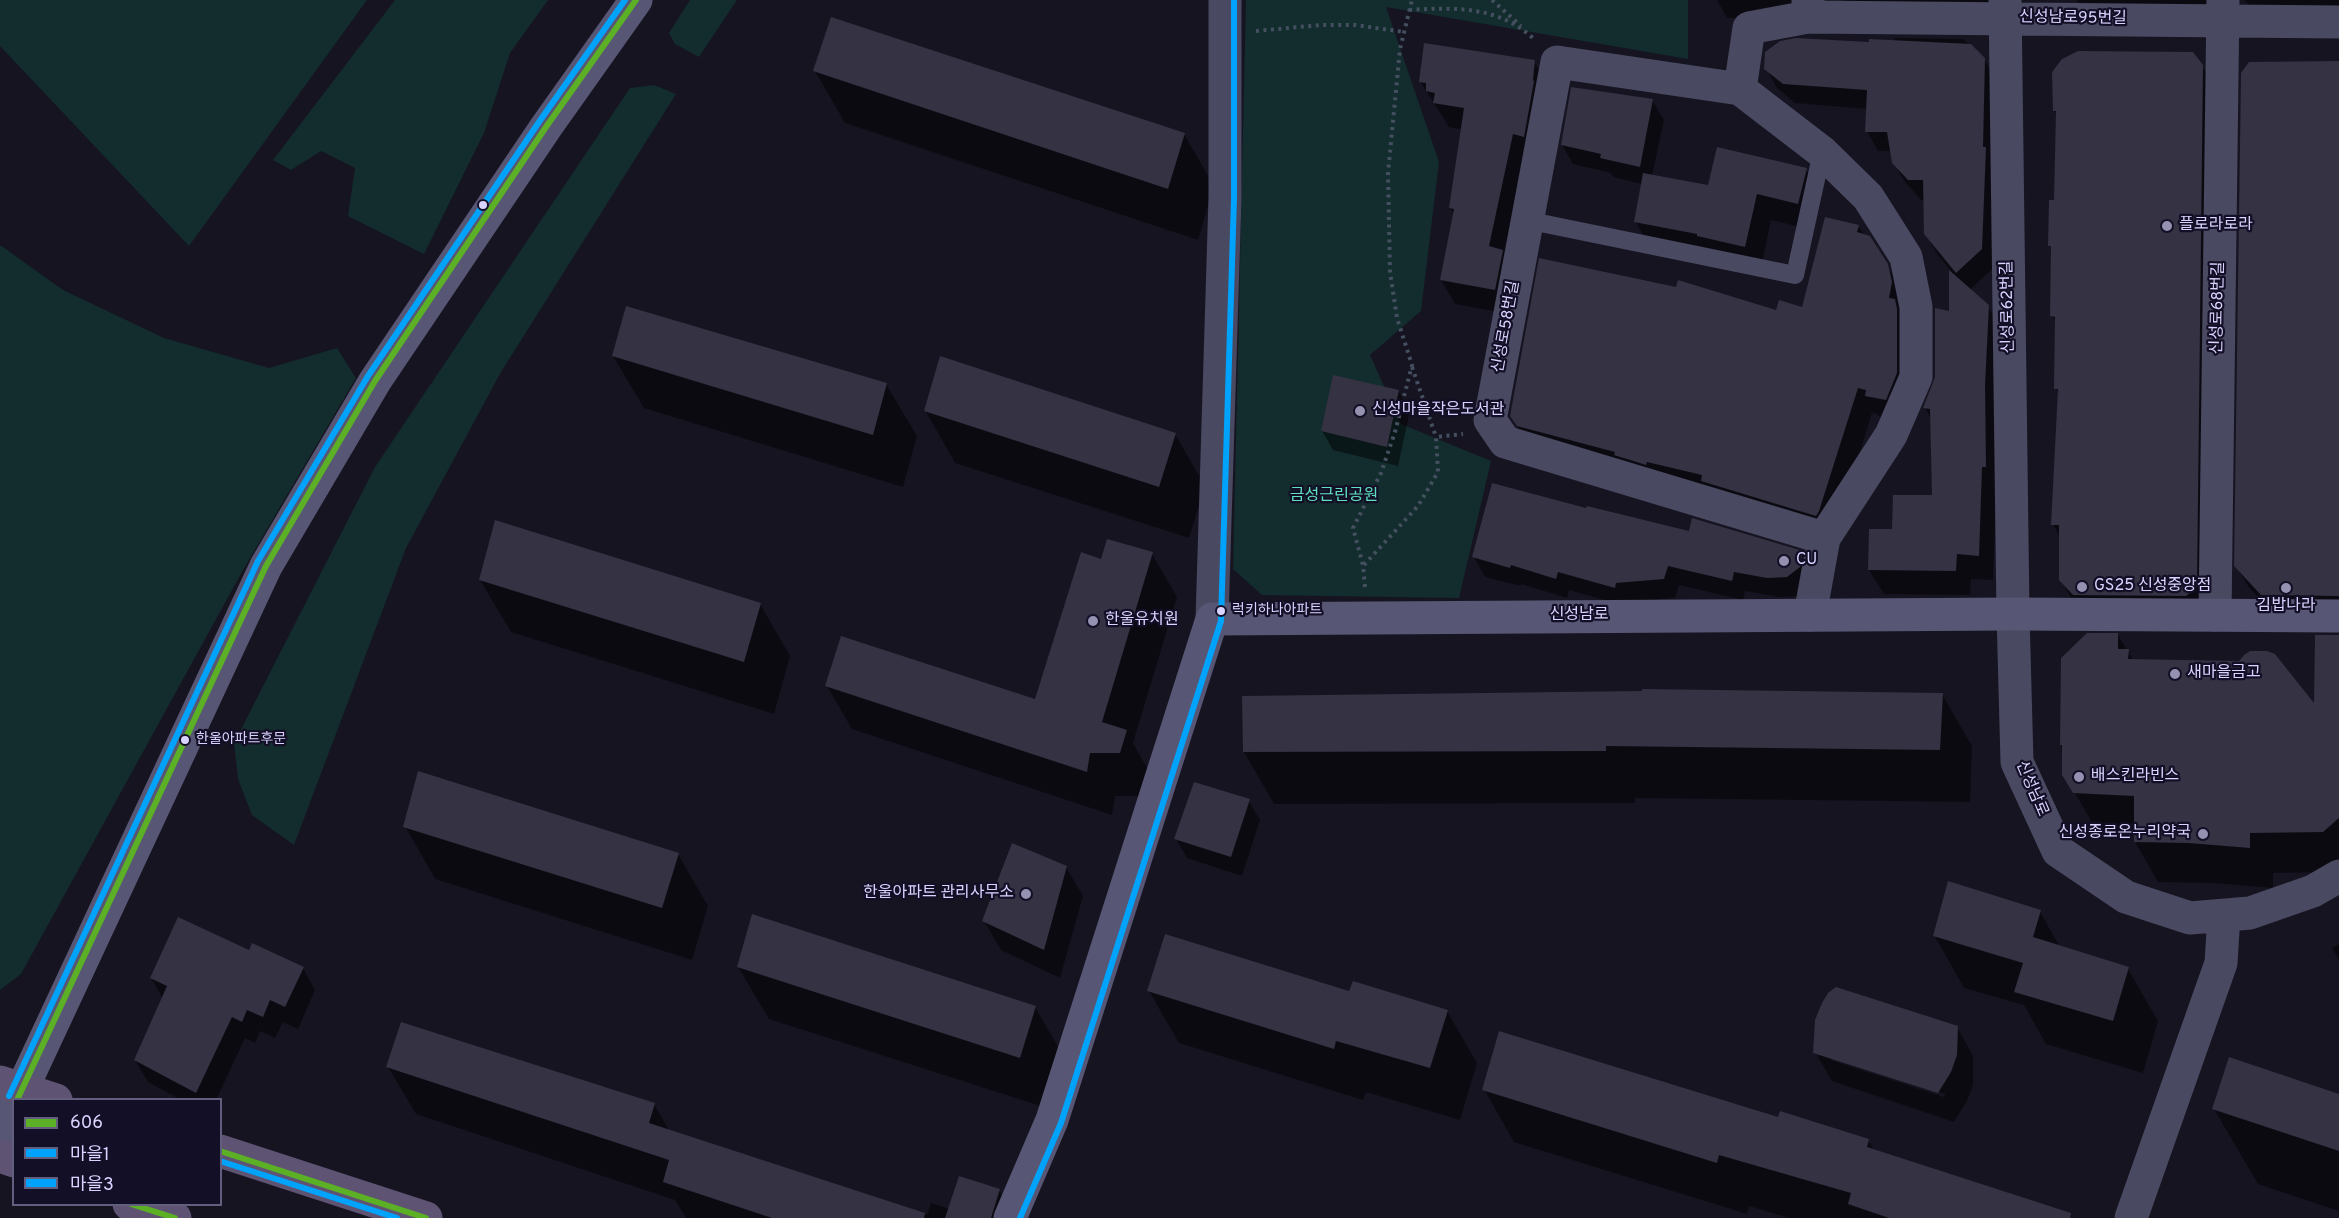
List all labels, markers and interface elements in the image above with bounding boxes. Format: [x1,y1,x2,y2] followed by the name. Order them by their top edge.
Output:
[2019,8,2127,30] street label: 신성남로95번길
[477,199,489,211] unlabelled marker
[2179,216,2253,236] place label: 플로라로라
[2160,219,2174,233] marker: 플로라로라
[1999,260,2019,354] street label: 신성로62번길
[2209,261,2229,355] street label: 신성로68번길
[1489,279,1525,375] street label: 신성로58번길
[1372,401,1504,421] place label: 신성마을작은도서관
[1353,404,1367,418] marker: 신성마을작은도서관
[1290,487,1378,507] park label: 금성근린공원
[1796,551,1817,571] place label: CU
[1777,554,1791,568] marker: CU
[2094,577,2212,597] place label: GS25 신성중앙점
[2075,580,2089,594] marker: GS25 신성중앙점
[2279,581,2293,595] marker: 김밥나라
[2257,597,2315,617] place label: 김밥나라
[1232,603,1322,619] place label: 럭키하나아파트
[1215,605,1227,617] marker: 럭키하나아파트
[1550,606,1608,626] street label: 신성남로
[1105,611,1179,631] place label: 한울유치원
[1086,614,1100,628] marker: 한울유치원
[2187,664,2261,684] place label: 새마을금고
[2168,667,2182,681] marker: 새마을금고
[196,732,286,748] place label: 한울아파트후문
[179,734,191,746] marker: 한울아파트후문
[2011,758,2051,820] street label: 신성남로
[2091,767,2179,787] place label: 배스킨라빈스
[2072,770,2086,784] marker: 배스킨라빈스
[2059,824,2191,844] place label: 신성종로온누리약국
[2196,827,2210,841] marker: 신성종로온누리약국
[863,884,1014,904] place label: 한울아파트 관리사무소
[1019,887,1033,901] marker: 한울아파트 관리사무소
[12,1098,222,1206] legend
[70,1112,103,1135] text: 606
[70,1144,110,1167] text: 마을1
[70,1174,114,1197] text: 마을3

